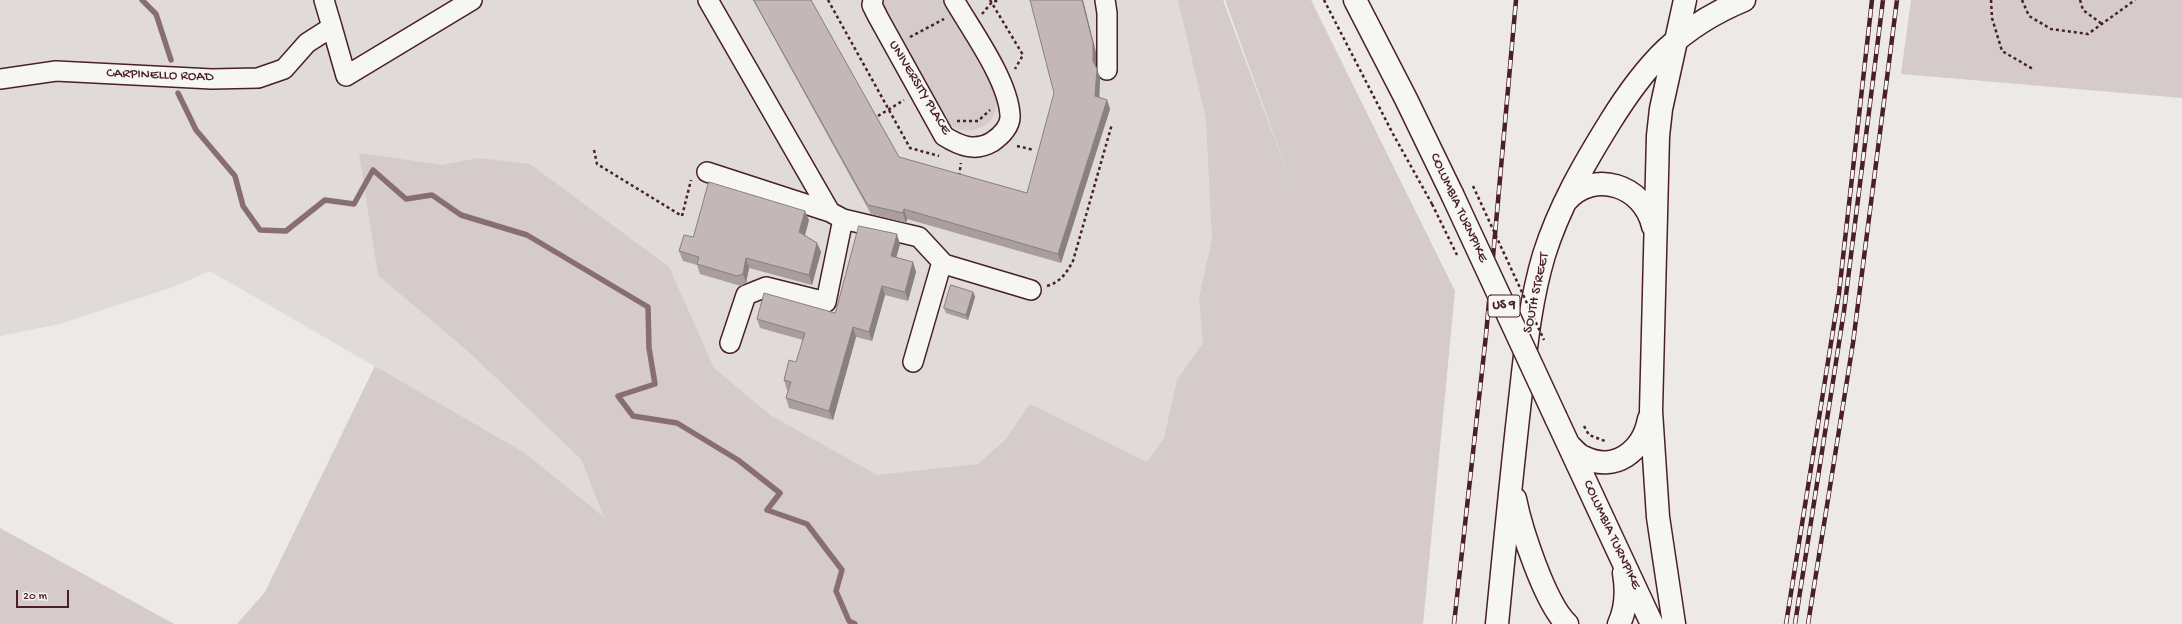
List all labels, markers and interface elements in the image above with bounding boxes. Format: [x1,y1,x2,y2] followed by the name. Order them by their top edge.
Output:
[884,38,954,138] street label: UNIVERSITY PLACE
[106,66,214,86] street label: CARPINELLO ROAD
[1425,151,1491,265] street label: COLUMBIA TURNPIKE
[1520,251,1554,335] street label: SOUTH STREET
[1488,295,1520,317] road number: US 9
[1578,478,1644,592] street label: COLUMBIA TURNPIKE
[18,582,71,608] scale bar
[23,590,47,604] text: 20 m

